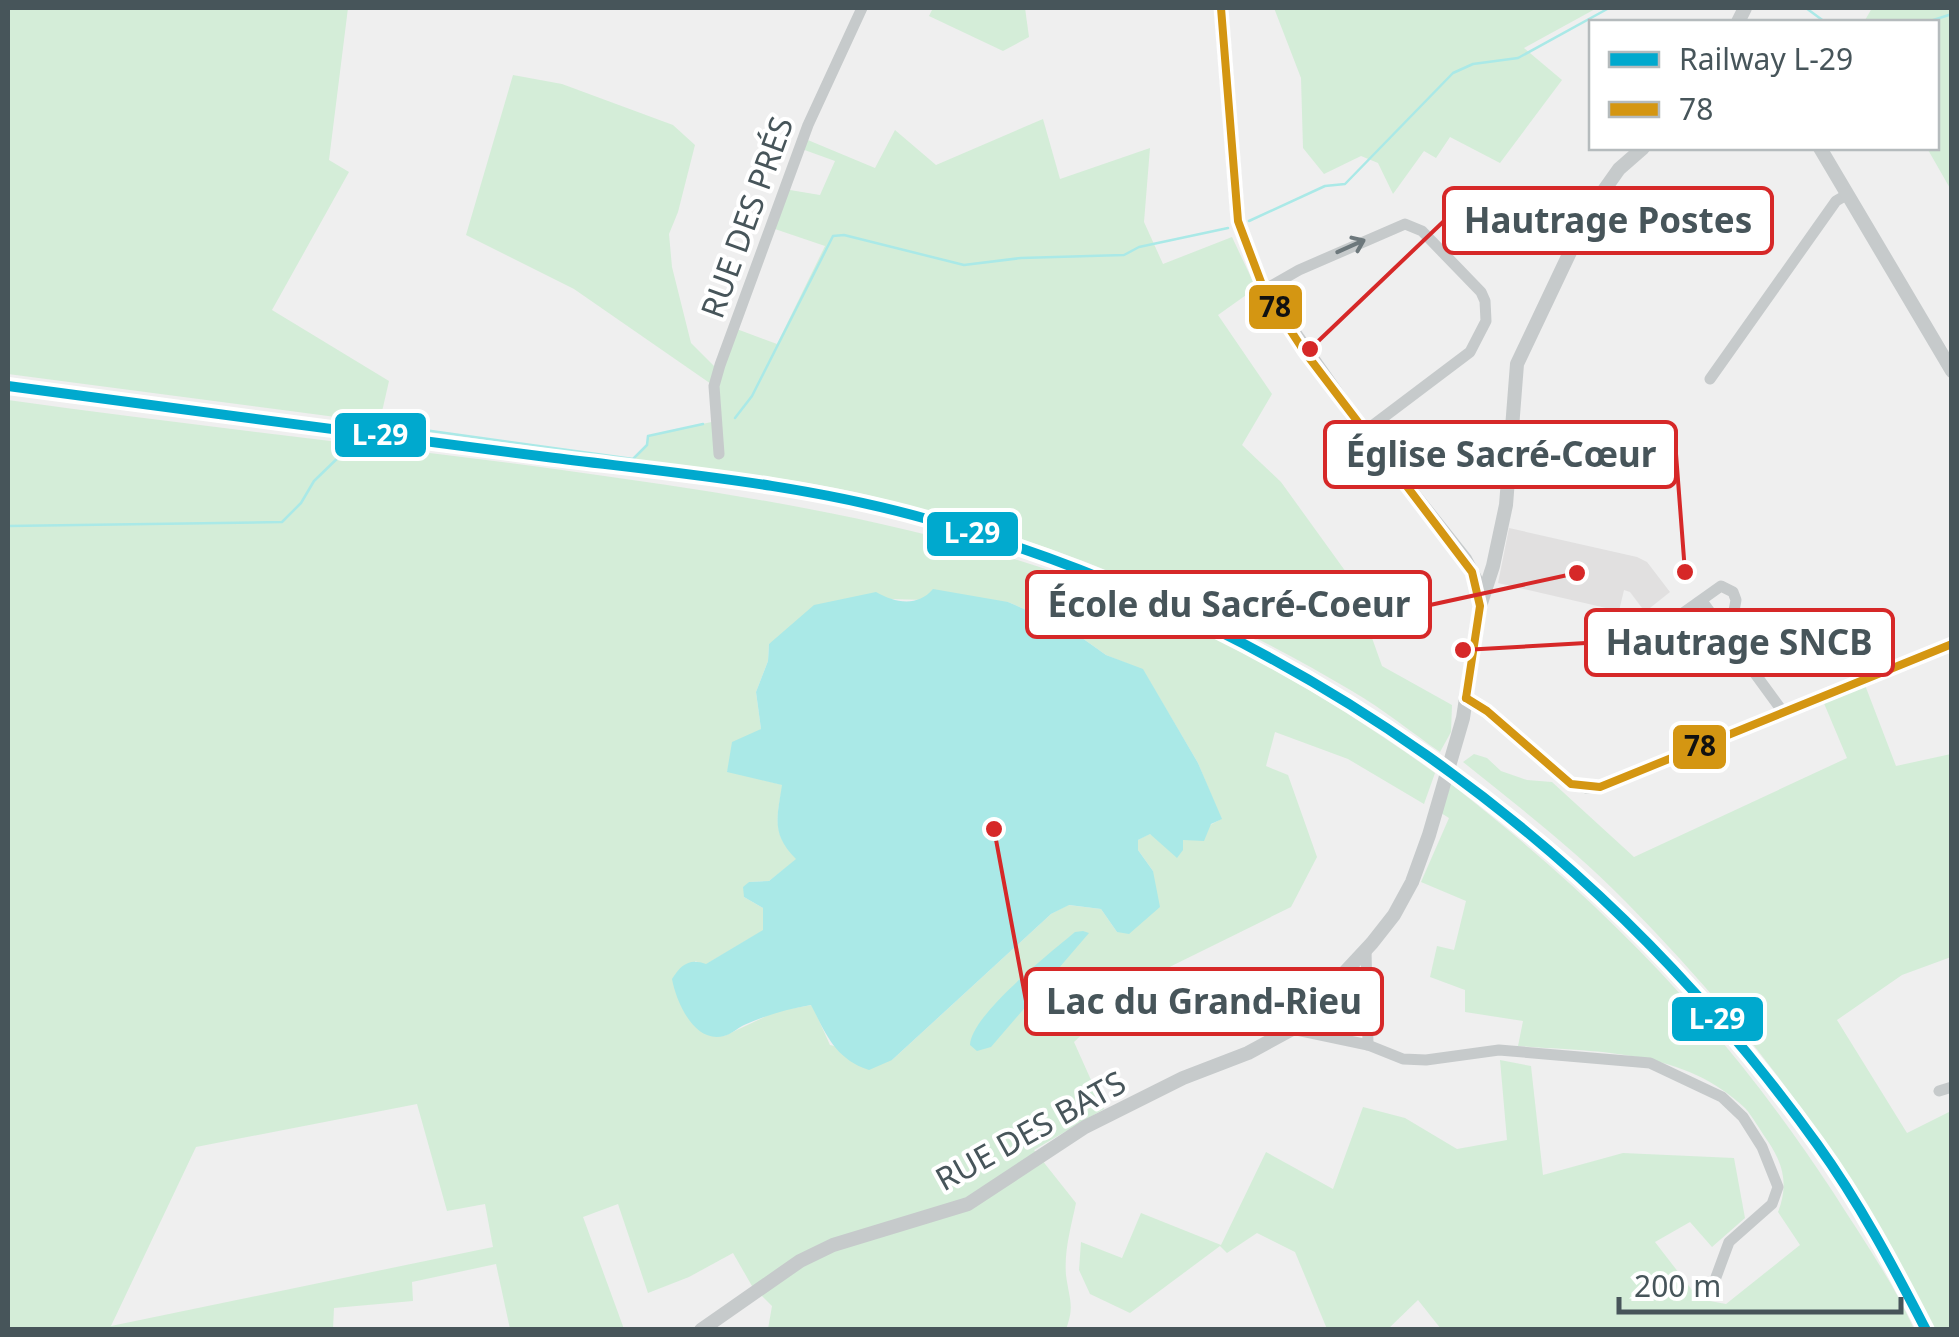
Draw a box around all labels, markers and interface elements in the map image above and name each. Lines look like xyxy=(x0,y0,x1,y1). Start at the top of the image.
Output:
legend xyxy=(1589,20,1939,150)
text: Railway L-29 xyxy=(1679,38,1853,79)
text: 78 xyxy=(1679,88,1713,129)
street label: RUE DES PRÉS xyxy=(690,110,802,324)
callout: Hautrage Postes xyxy=(1444,188,1772,253)
text: Hautrage Postes xyxy=(1464,196,1752,243)
one-way arrow xyxy=(1335,236,1365,255)
line badge: 78 xyxy=(1247,283,1304,331)
text: 78 xyxy=(1259,287,1291,325)
line badge: L-29 xyxy=(333,411,428,459)
text: L-29 xyxy=(352,415,408,453)
callout: Église Sacré-Cœur xyxy=(1325,422,1676,487)
text: Église Sacré-Cœur xyxy=(1346,430,1657,477)
line badge: L-29 xyxy=(925,510,1020,558)
text: L-29 xyxy=(944,513,1000,551)
callout: École du Sacré-Coeur xyxy=(1027,572,1430,637)
text: École du Sacré-Coeur xyxy=(1048,580,1411,627)
callout: Hautrage SNCB xyxy=(1586,610,1893,675)
text: Hautrage SNCB xyxy=(1605,618,1873,665)
line badge: 78 xyxy=(1671,723,1728,771)
text: 78 xyxy=(1684,726,1716,764)
callout: Lac du Grand-Rieu xyxy=(1026,969,1382,1034)
text: Lac du Grand-Rieu xyxy=(1046,977,1362,1024)
line badge: L-29 xyxy=(1670,995,1765,1043)
text: L-29 xyxy=(1689,999,1745,1037)
street label: RUE DES BATS xyxy=(927,1060,1133,1200)
scale bar xyxy=(1619,1252,1902,1314)
text: 200 m xyxy=(1634,1265,1721,1306)

